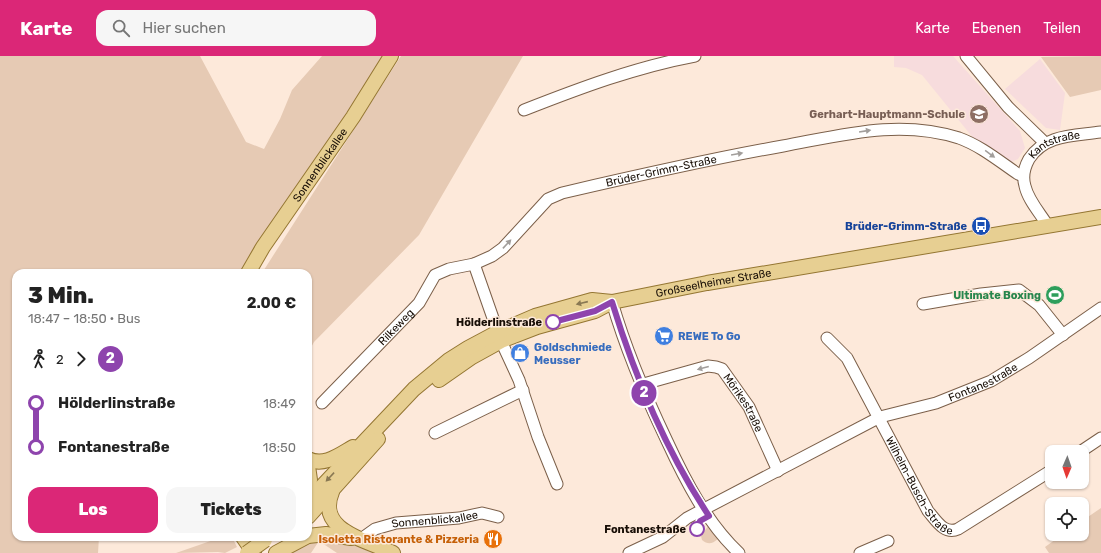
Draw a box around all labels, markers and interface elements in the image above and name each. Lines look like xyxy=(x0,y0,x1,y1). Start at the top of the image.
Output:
search box xyxy=(96,10,376,46)
text: Karte xyxy=(20,17,72,40)
icon: search xyxy=(110,17,132,39)
text: Hier suchen xyxy=(142,19,226,37)
text: Karte xyxy=(915,20,950,37)
text: Ebenen xyxy=(972,20,1021,37)
text: Teilen xyxy=(1043,20,1081,37)
school or university icon: Gerhart-Hauptmann-Schule xyxy=(968,103,990,125)
place label: Gerhart-Hauptmann-Schule xyxy=(809,108,965,121)
street label: Sonnenblickallee xyxy=(290,125,350,204)
one-way arrow xyxy=(859,128,871,134)
street label: Kantstraße xyxy=(1025,128,1081,161)
one-way arrow xyxy=(984,150,995,158)
one-way arrow xyxy=(731,151,743,157)
street label: Brüder-Grimm-Straße xyxy=(604,152,718,189)
bus stop icon: Brüder-Grimm-Straße xyxy=(970,215,992,237)
place label: Brüder-Grimm-Straße xyxy=(845,220,967,233)
one-way arrow xyxy=(502,239,511,249)
street label: Großseelheimer Straße xyxy=(655,266,772,300)
text: 3 Min. xyxy=(28,282,94,309)
sports icon: Ultimate Boxing xyxy=(1044,284,1066,306)
place label: Ultimate Boxing xyxy=(953,289,1041,302)
text: 2.00 € xyxy=(247,294,296,312)
one-way arrow xyxy=(576,300,588,306)
street label: Rilkeweg xyxy=(375,306,416,348)
text: 18:47 – 18:50 · Bus xyxy=(28,311,140,326)
marker: Hölderlinstraße xyxy=(545,314,561,330)
place label: Hölderlinstraße xyxy=(456,316,542,329)
supermarket icon: REWE To Go xyxy=(653,325,675,347)
place label: REWE To Go xyxy=(678,330,741,343)
place label: Goldschmiede Meusser xyxy=(534,341,612,367)
shop icon: Goldschmiede Meusser xyxy=(509,342,531,364)
icon: walk xyxy=(28,348,50,370)
icon: forward xyxy=(70,348,92,370)
text: 2 xyxy=(106,350,115,367)
text: 2 xyxy=(56,352,64,367)
street label: Fontanestraße xyxy=(946,360,1020,404)
one-way arrow xyxy=(696,365,708,371)
street label: Mörikestraße xyxy=(721,371,766,434)
line badge: 2 xyxy=(631,380,657,406)
text: 2 xyxy=(639,384,649,401)
text: Hölderlinstraße xyxy=(58,394,175,412)
text: 18:49 xyxy=(263,396,296,411)
street label: Wilhelm-Busch-Straße xyxy=(883,434,954,537)
text: Fontanestraße xyxy=(58,438,170,456)
text: 18:50 xyxy=(263,440,296,455)
north arrow xyxy=(1045,445,1089,489)
map controls xyxy=(1045,445,1089,541)
one-way arrow xyxy=(325,472,335,482)
button: Los xyxy=(28,487,158,533)
button: Tickets xyxy=(166,487,296,533)
button: locate xyxy=(1045,497,1089,541)
street label: Sonnenblickallee xyxy=(390,508,479,530)
marker: Fontanestraße xyxy=(689,521,705,537)
place label: Fontanestraße xyxy=(604,523,686,536)
restaurant icon: Isoletta Ristorante & Pizzeria xyxy=(482,528,504,550)
place label: Isoletta Ristorante & Pizzeria xyxy=(318,533,479,546)

